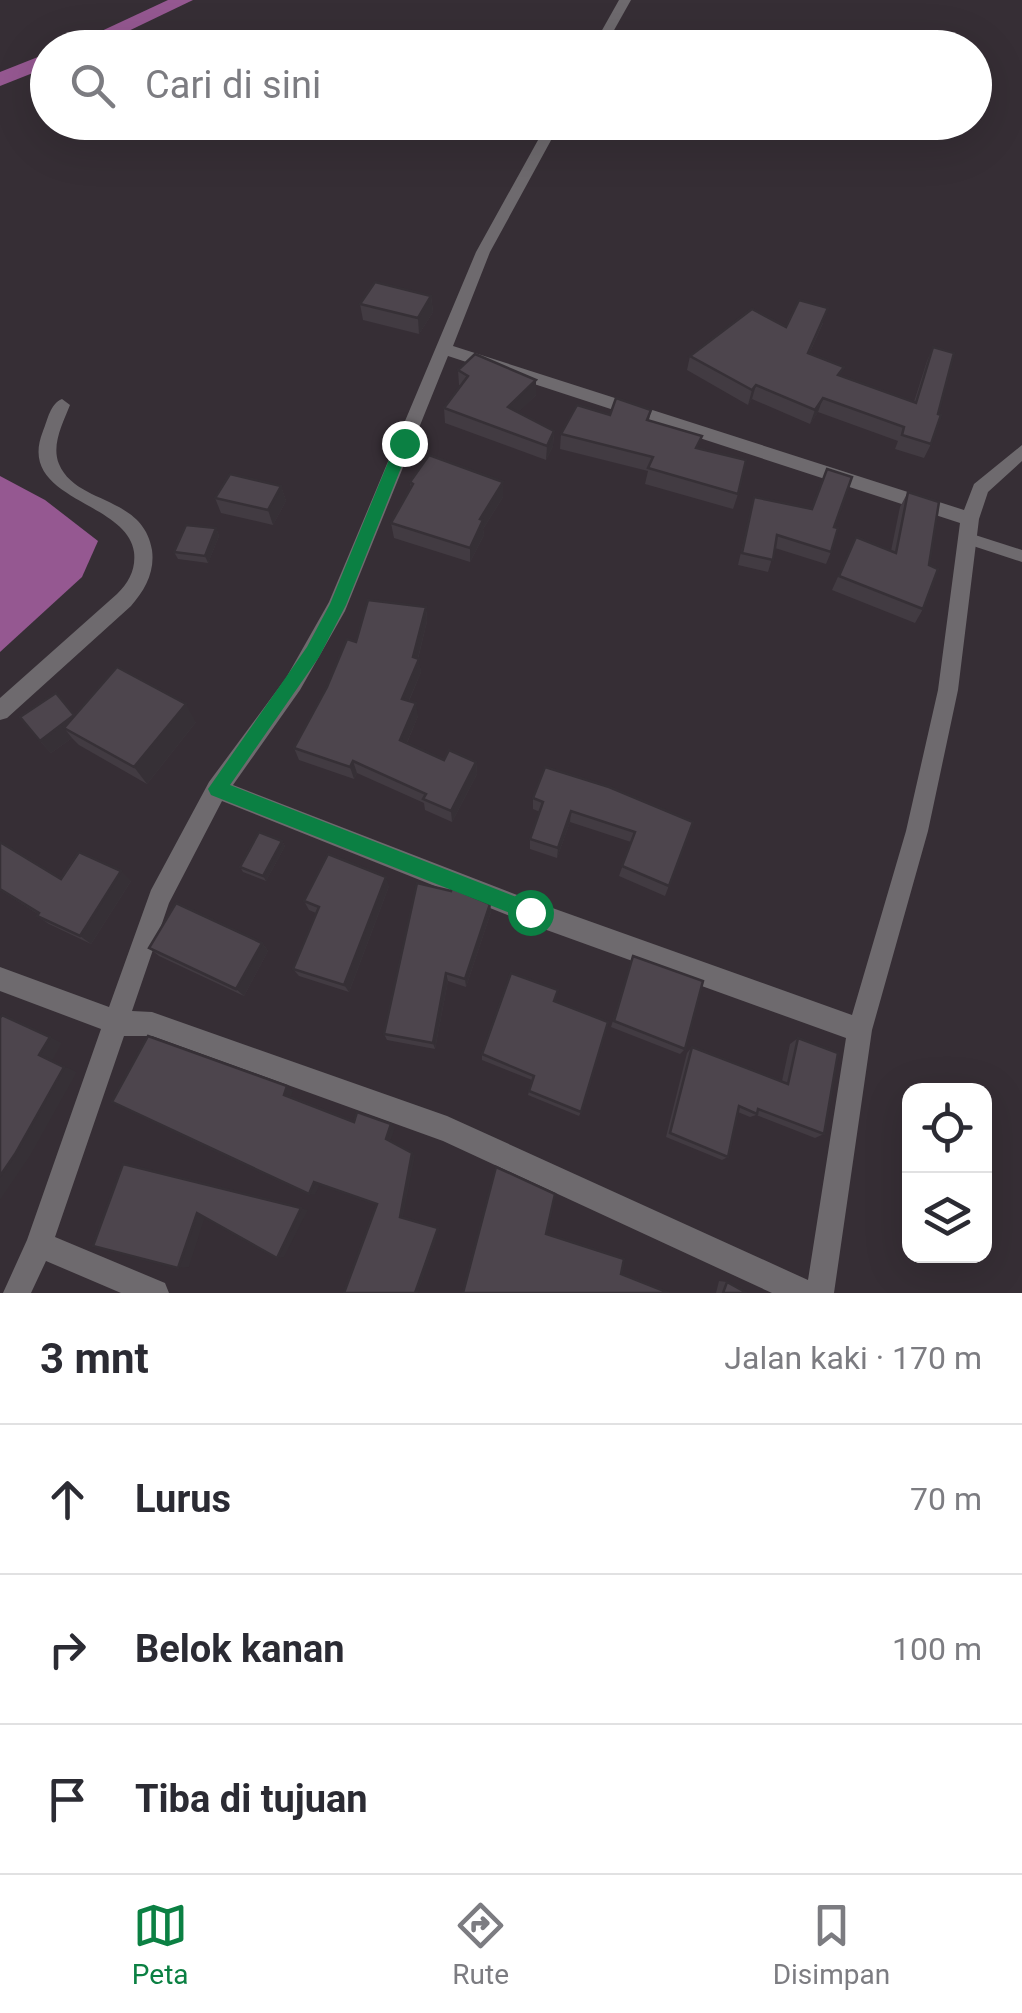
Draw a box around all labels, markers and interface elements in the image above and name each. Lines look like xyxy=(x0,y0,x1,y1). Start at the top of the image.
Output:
search box xyxy=(30,30,992,140)
icon: search xyxy=(65,58,120,113)
text: Cari di sini xyxy=(145,63,321,107)
route end xyxy=(382,421,428,467)
route start xyxy=(508,890,554,936)
map controls xyxy=(902,1083,992,1263)
button: locate xyxy=(902,1083,992,1173)
button: layers xyxy=(902,1173,992,1263)
text: 3 mnt xyxy=(40,1334,149,1383)
text: Jalan kaki · 170 m xyxy=(724,1339,982,1377)
icon: ahead xyxy=(40,1472,95,1527)
text: Lurus xyxy=(135,1477,231,1521)
text: 70 m xyxy=(910,1480,982,1518)
icon: right xyxy=(40,1622,95,1677)
text: Belok kanan xyxy=(135,1627,345,1671)
text: 100 m xyxy=(892,1630,982,1668)
icon: arrive xyxy=(40,1772,95,1827)
text: Tiba di tujuan xyxy=(135,1777,368,1821)
tab: Peta xyxy=(132,1898,189,1991)
tab: Rute xyxy=(452,1898,509,1991)
tab: Disimpan xyxy=(773,1898,890,1991)

